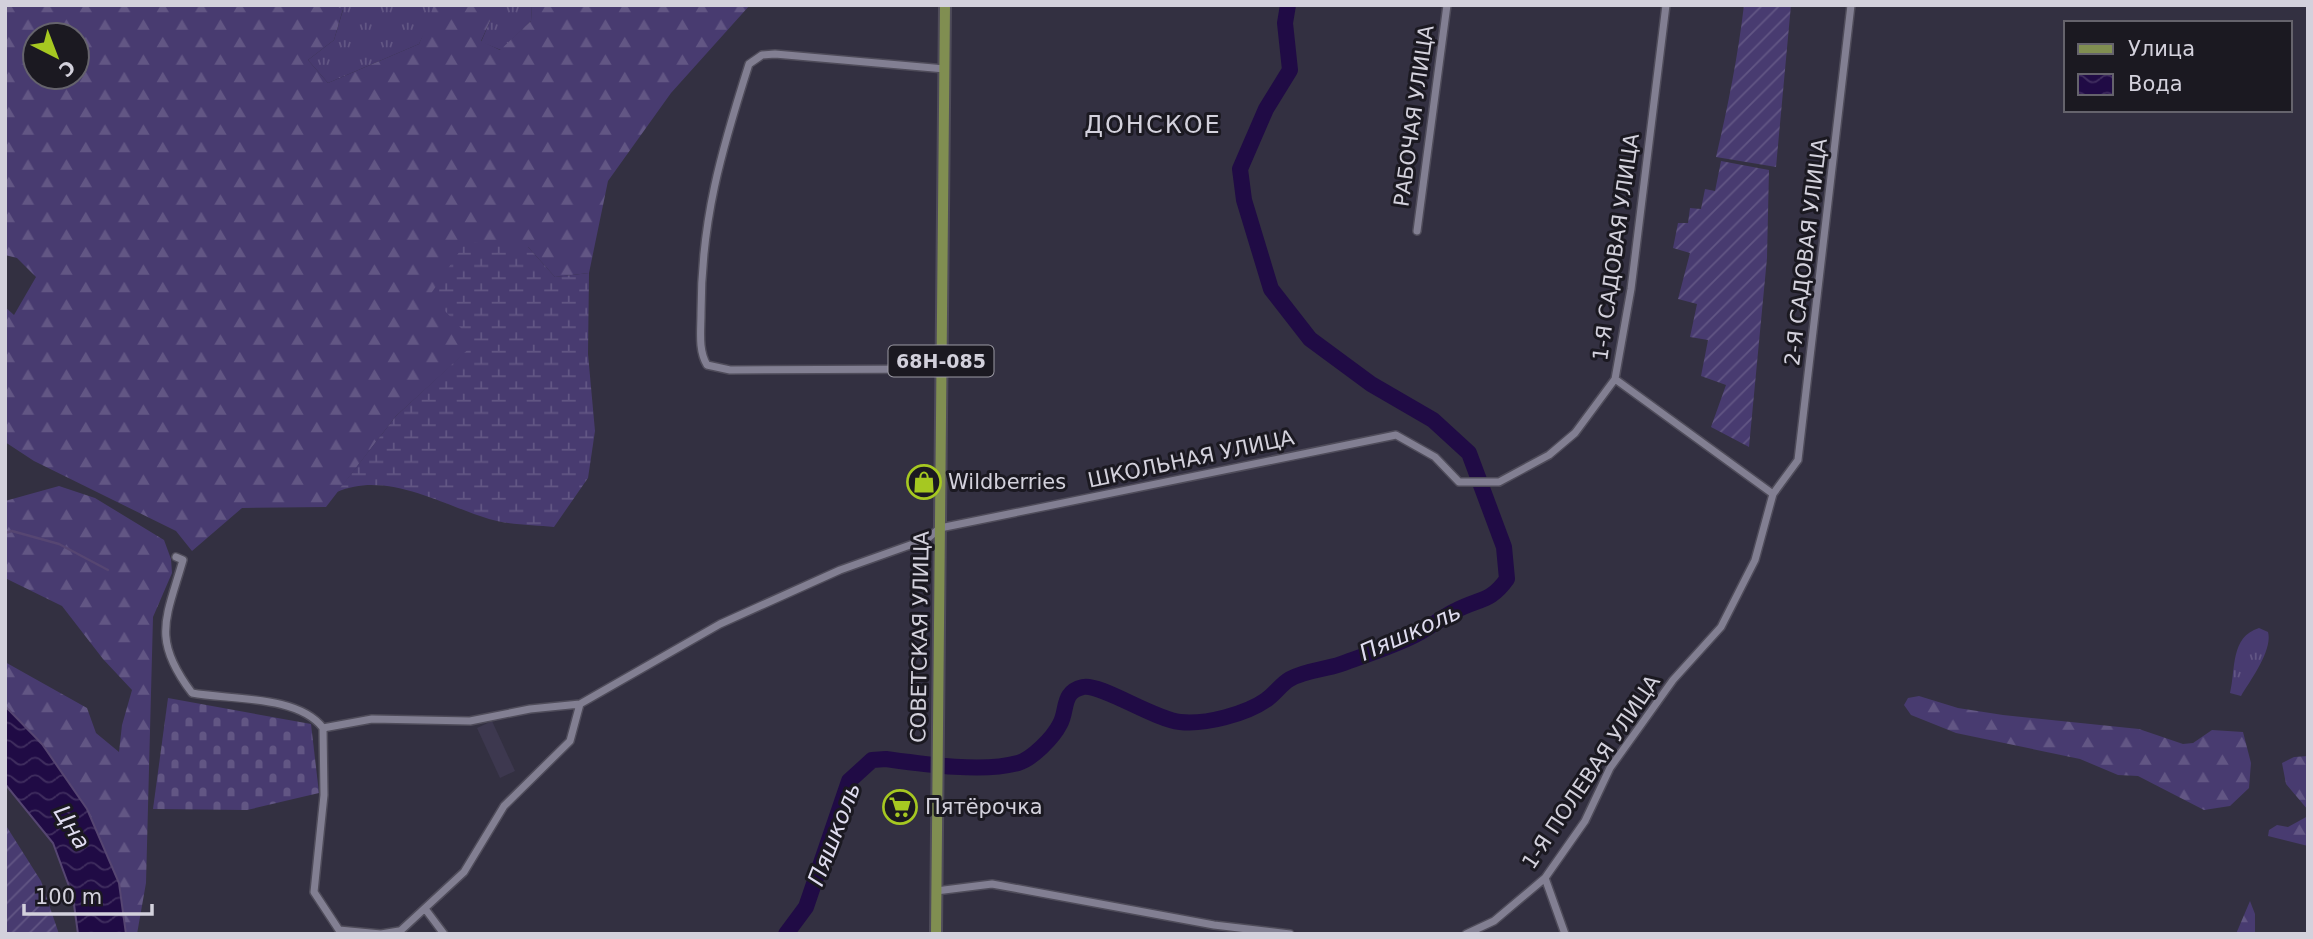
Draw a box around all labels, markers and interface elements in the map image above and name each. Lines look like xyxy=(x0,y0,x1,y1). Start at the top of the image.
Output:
north arrow xyxy=(21,21,91,91)
legend xyxy=(2064,21,2292,112)
street label: РАБОЧАЯ УЛИЦА xyxy=(1389,23,1439,208)
text: Улица xyxy=(2128,37,2195,61)
text: С xyxy=(55,56,80,81)
text: Вода xyxy=(2128,72,2183,96)
district label: ДОНСКОЕ xyxy=(1084,111,1222,139)
street label: 1-Я САДОВАЯ УЛИЦА xyxy=(1588,131,1644,362)
street label: 2-Я САДОВАЯ УЛИЦА xyxy=(1780,136,1832,367)
road number: 68Н-085 xyxy=(888,346,993,376)
street label: ШКОЛЬНАЯ УЛИЦА xyxy=(1086,425,1297,493)
shop icon: Wildberries xyxy=(905,463,943,501)
place label: Wildberries xyxy=(948,470,1066,494)
street label: СОВЕТСКАЯ УЛИЦА xyxy=(906,530,934,743)
water label: Пяшколь xyxy=(1355,598,1465,666)
street label: 1-Я ПОЛЕВАЯ УЛИЦА xyxy=(1517,670,1665,873)
water label: Пяшколь xyxy=(802,779,866,889)
supermarket icon: Пятёрочка xyxy=(881,788,919,826)
place label: Пятёрочка xyxy=(925,795,1043,819)
water label: Цна xyxy=(49,800,95,854)
scale bar xyxy=(24,872,152,916)
text: 100 m xyxy=(35,885,102,909)

